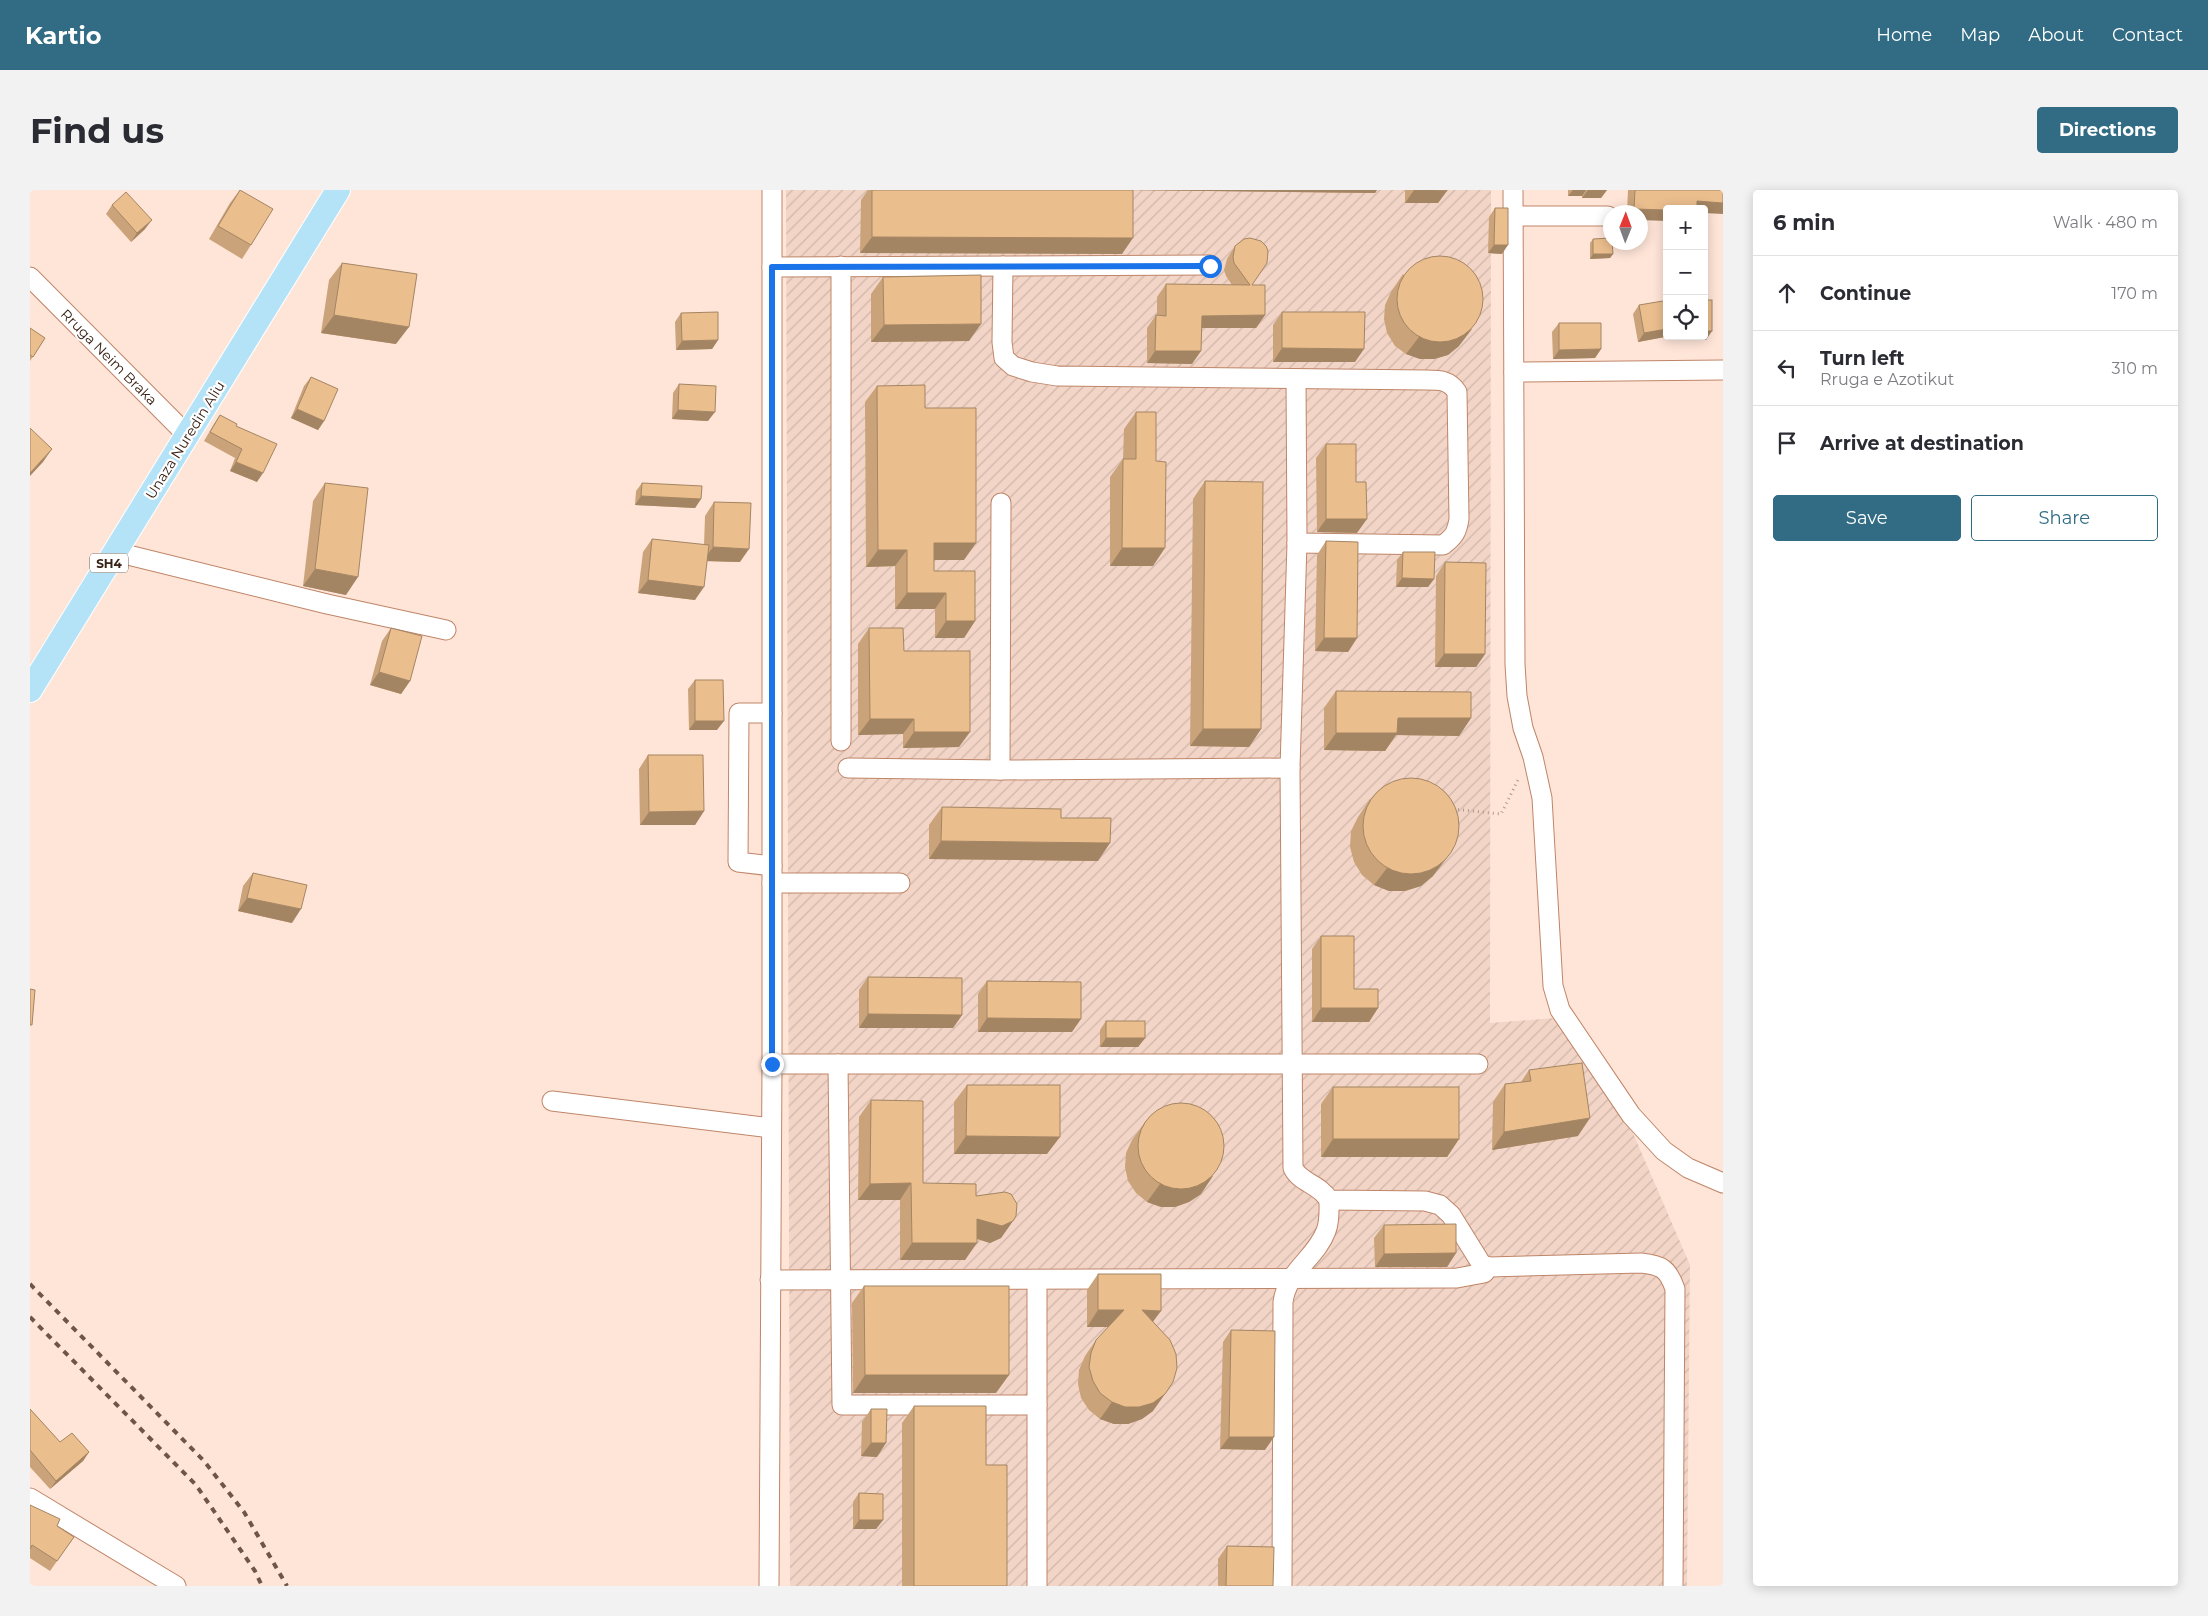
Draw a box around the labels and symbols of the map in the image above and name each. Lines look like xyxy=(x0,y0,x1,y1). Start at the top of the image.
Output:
north arrow xyxy=(1603,205,1648,250)
route start xyxy=(1199,255,1222,278)
street label: Rruga Neim Braka xyxy=(57,305,161,409)
street label: Unaza Nuredin Aliu xyxy=(141,378,229,502)
road number: SH4 xyxy=(90,553,128,572)
route end xyxy=(761,1053,784,1076)

